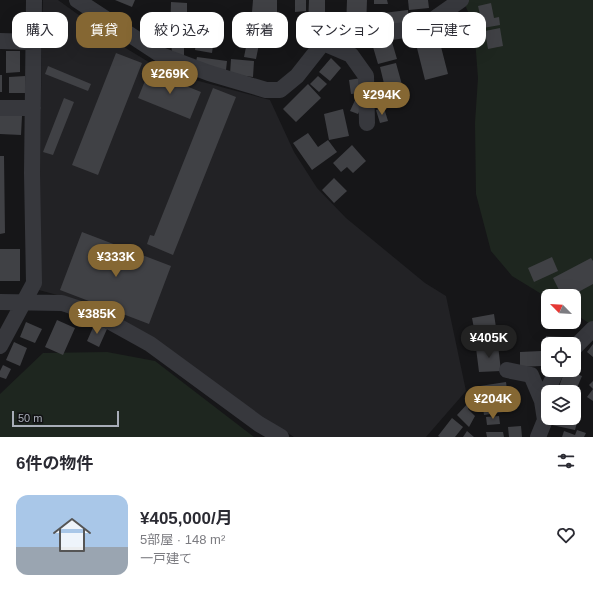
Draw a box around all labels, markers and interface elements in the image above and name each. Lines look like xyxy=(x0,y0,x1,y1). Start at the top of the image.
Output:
chip: 購入 xyxy=(12,12,68,48)
chip: 賃貸 xyxy=(76,12,132,48)
chip: 絞り込み xyxy=(140,12,224,48)
chip: 新着 xyxy=(232,12,288,48)
chip: マンション xyxy=(296,12,394,48)
chip: 一戸建て xyxy=(402,12,486,48)
pin: ¥269K xyxy=(142,61,198,95)
text: ¥269K xyxy=(151,66,189,81)
pin: ¥294K xyxy=(354,82,410,116)
text: ¥294K xyxy=(363,87,401,102)
pin: ¥333K xyxy=(88,244,144,278)
text: ¥333K xyxy=(97,249,135,264)
north arrow xyxy=(541,289,581,329)
map controls xyxy=(541,289,581,425)
pin: ¥385K xyxy=(69,301,125,335)
text: ¥385K xyxy=(78,306,116,321)
pin: ¥405K xyxy=(461,325,517,359)
text: ¥405K xyxy=(470,330,508,345)
button: locate xyxy=(541,337,581,377)
button: layers xyxy=(541,385,581,425)
pin: ¥204K xyxy=(465,386,521,420)
text: ¥204K xyxy=(474,391,512,406)
scale bar xyxy=(12,409,119,428)
text: 50 m xyxy=(18,412,42,424)
icon: filters xyxy=(555,450,577,472)
text: 6件の物件 xyxy=(16,454,93,473)
text: ¥405,000/月 xyxy=(140,509,233,528)
icon: home xyxy=(48,511,96,559)
icon: heart xyxy=(555,524,577,546)
text: 5部屋 · 148 m² xyxy=(140,532,225,547)
text: 一戸建て xyxy=(140,551,192,566)

